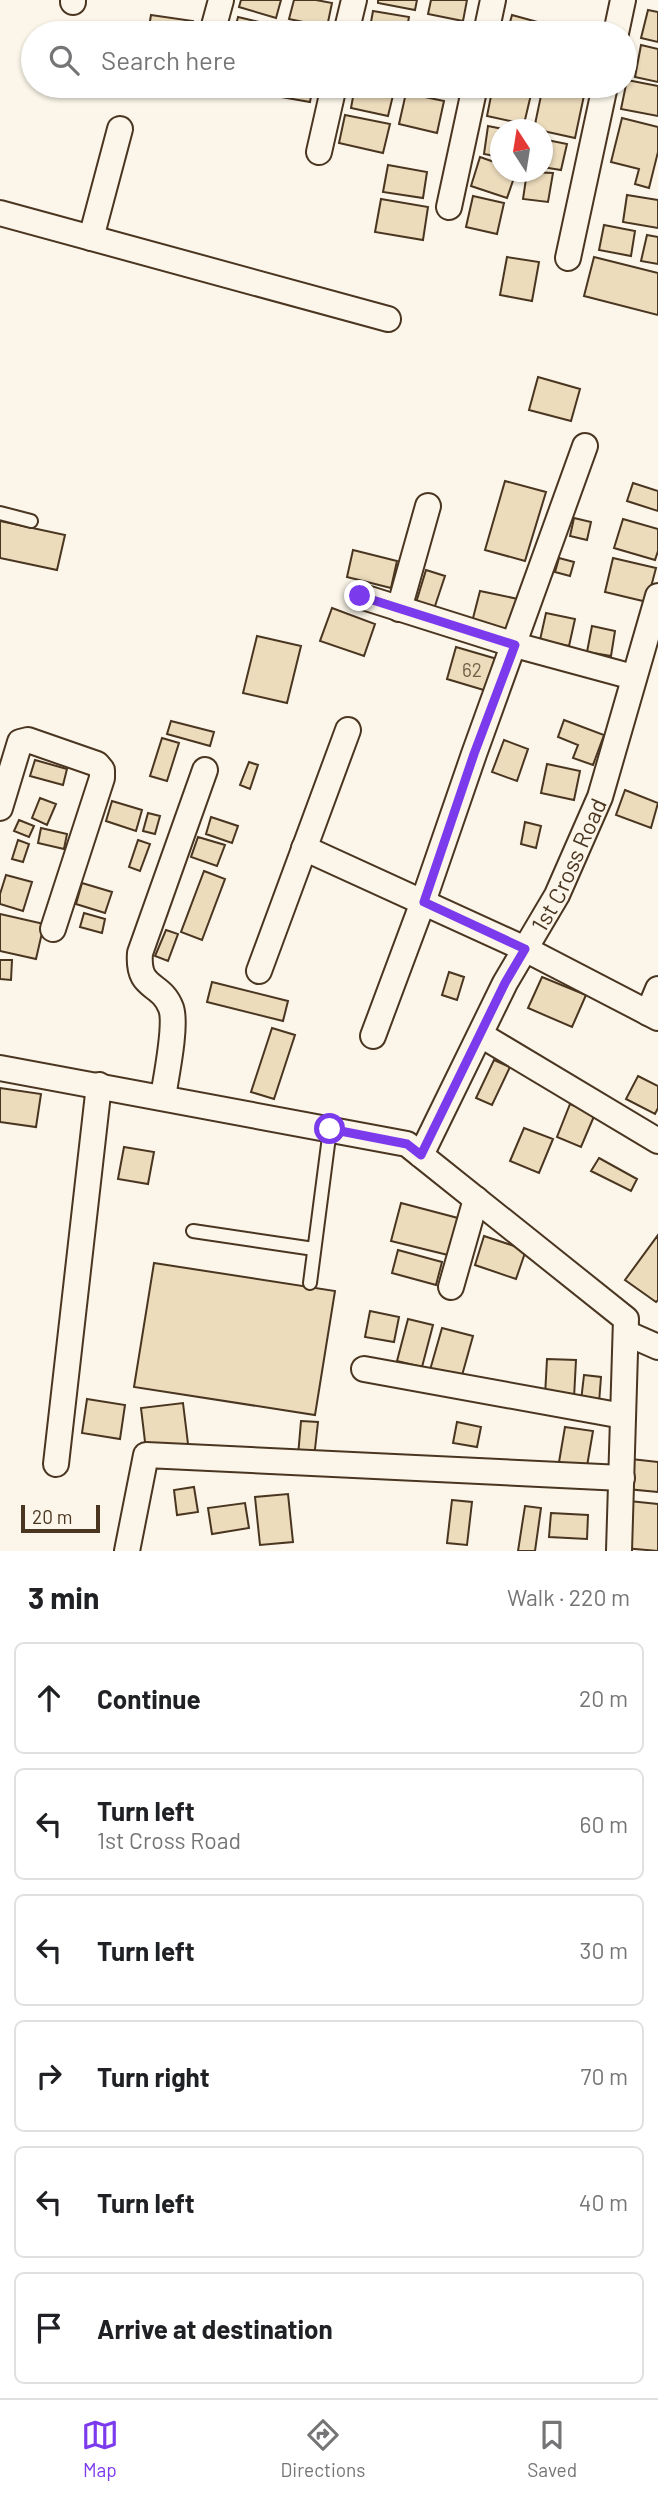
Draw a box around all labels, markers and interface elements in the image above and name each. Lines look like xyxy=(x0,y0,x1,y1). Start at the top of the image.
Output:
search box xyxy=(21,21,637,98)
icon: search xyxy=(45,41,83,79)
text: Search here xyxy=(101,44,236,75)
north arrow xyxy=(490,119,553,182)
route end xyxy=(344,580,375,611)
house number: 62 xyxy=(462,658,482,681)
street label: 1st Cross Road xyxy=(525,794,612,936)
route start xyxy=(314,1113,345,1144)
scale bar xyxy=(21,1502,100,1534)
text: 20 m xyxy=(32,1505,72,1528)
text: 3 min xyxy=(28,1579,99,1615)
text: Walk · 220 m xyxy=(507,1583,630,1611)
icon: ahead xyxy=(30,1679,68,1717)
text: Continue xyxy=(97,1683,201,1714)
text: 20 m xyxy=(579,1684,628,1712)
text: Turn left xyxy=(97,1795,195,1826)
icon: left xyxy=(30,1805,68,1843)
text: 60 m xyxy=(580,1810,628,1838)
text: 1st Cross Road xyxy=(97,1826,241,1854)
icon: left xyxy=(30,1931,68,1969)
text: Turn left xyxy=(97,1935,195,1966)
text: 30 m xyxy=(580,1936,628,1964)
icon: right xyxy=(30,2057,68,2095)
text: Turn right xyxy=(97,2061,210,2092)
text: 70 m xyxy=(581,2062,628,2090)
icon: left xyxy=(30,2183,68,2221)
text: Turn left xyxy=(97,2187,195,2218)
text: 40 m xyxy=(579,2188,628,2216)
icon: arrive xyxy=(30,2309,68,2347)
text: Arrive at destination xyxy=(97,2313,333,2344)
tab: Map xyxy=(81,2416,119,2481)
tab: Directions xyxy=(281,2416,366,2481)
tab: Saved xyxy=(527,2416,577,2481)

